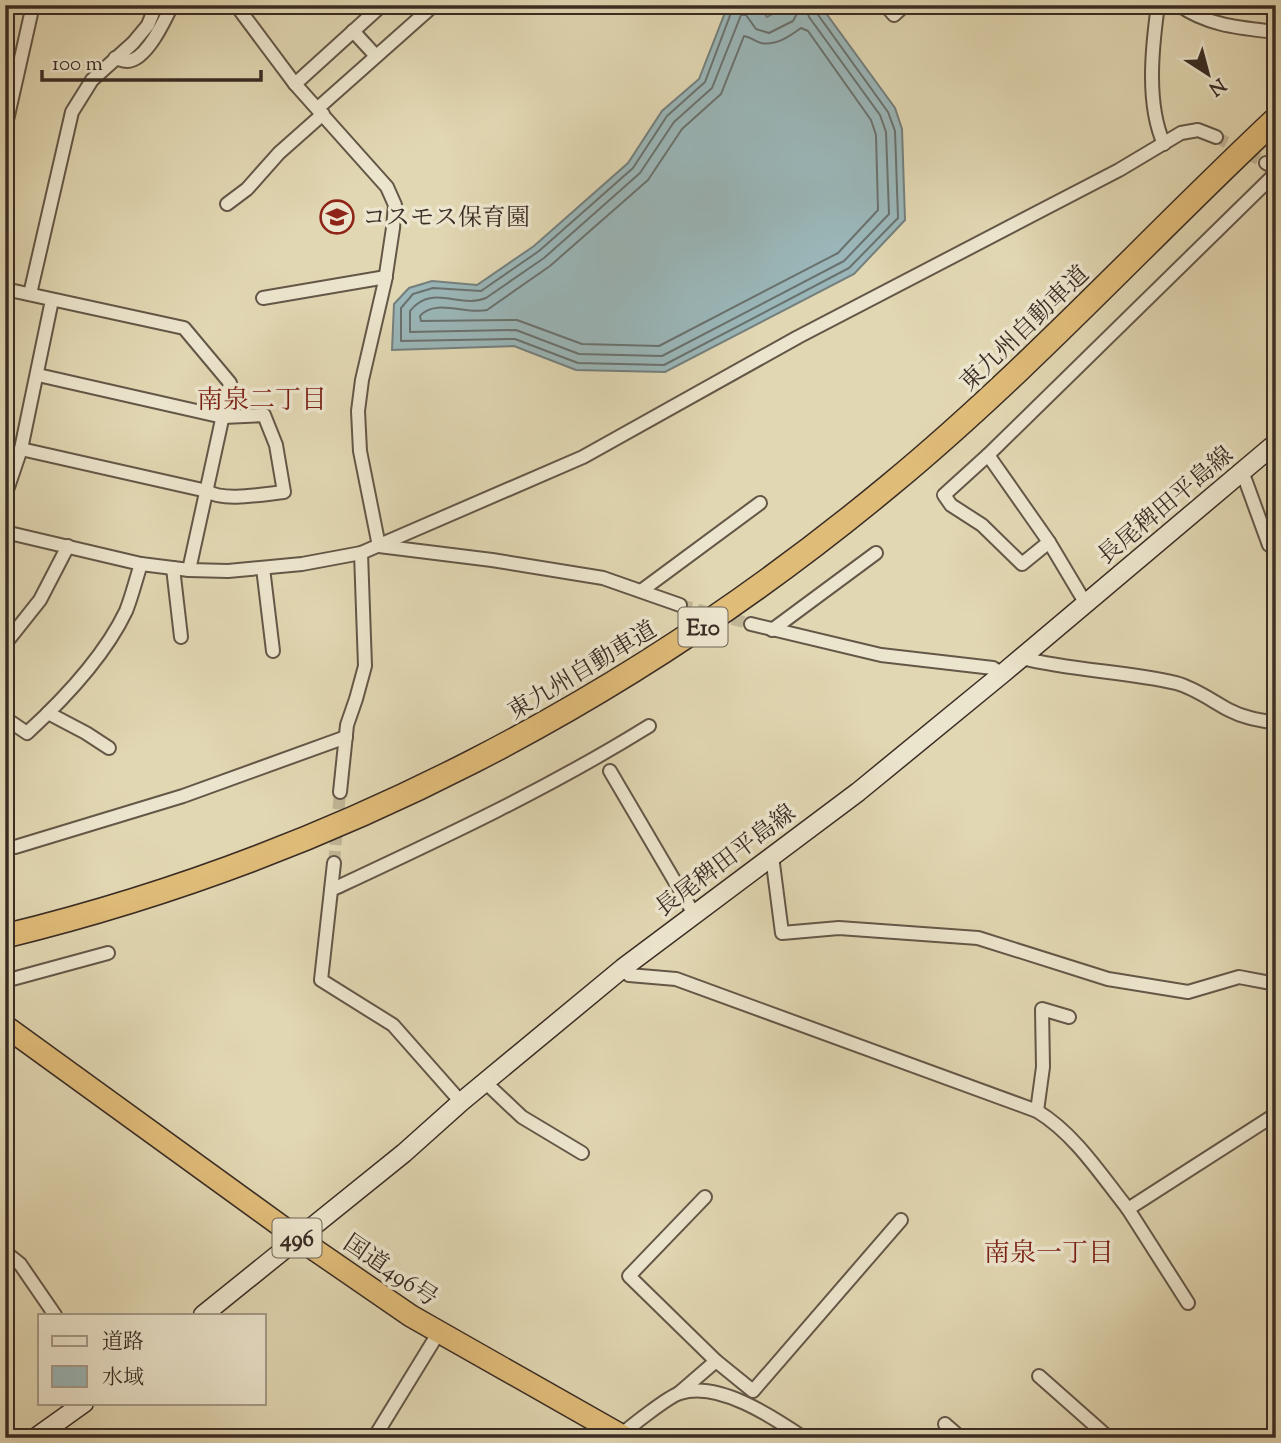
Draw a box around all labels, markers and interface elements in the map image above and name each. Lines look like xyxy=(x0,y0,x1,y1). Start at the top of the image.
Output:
scale bar xyxy=(42,38,261,82)
north arrow xyxy=(1172,38,1242,108)
text: 100 m xyxy=(52,50,103,80)
text: N xyxy=(1202,70,1231,101)
school or university icon: コスモス保育園 xyxy=(318,198,356,236)
place label: コスモス保育園 xyxy=(362,202,530,236)
street label: 東九州自動車道 xyxy=(953,259,1098,400)
district label: 南泉二丁目 xyxy=(197,383,327,420)
street label: 長尾稗田平島線 xyxy=(1091,440,1242,574)
road number: E10 xyxy=(678,608,728,646)
street label: 東九州自動車道 xyxy=(502,614,664,730)
street label: 長尾稗田平島線 xyxy=(649,797,804,926)
road number: 496 xyxy=(272,1218,322,1258)
street label: 国道496号 xyxy=(336,1228,444,1316)
district label: 南泉一丁目 xyxy=(984,1236,1114,1273)
legend xyxy=(38,1314,266,1404)
text: 道路 xyxy=(102,1328,144,1358)
text: 水域 xyxy=(102,1364,144,1394)

